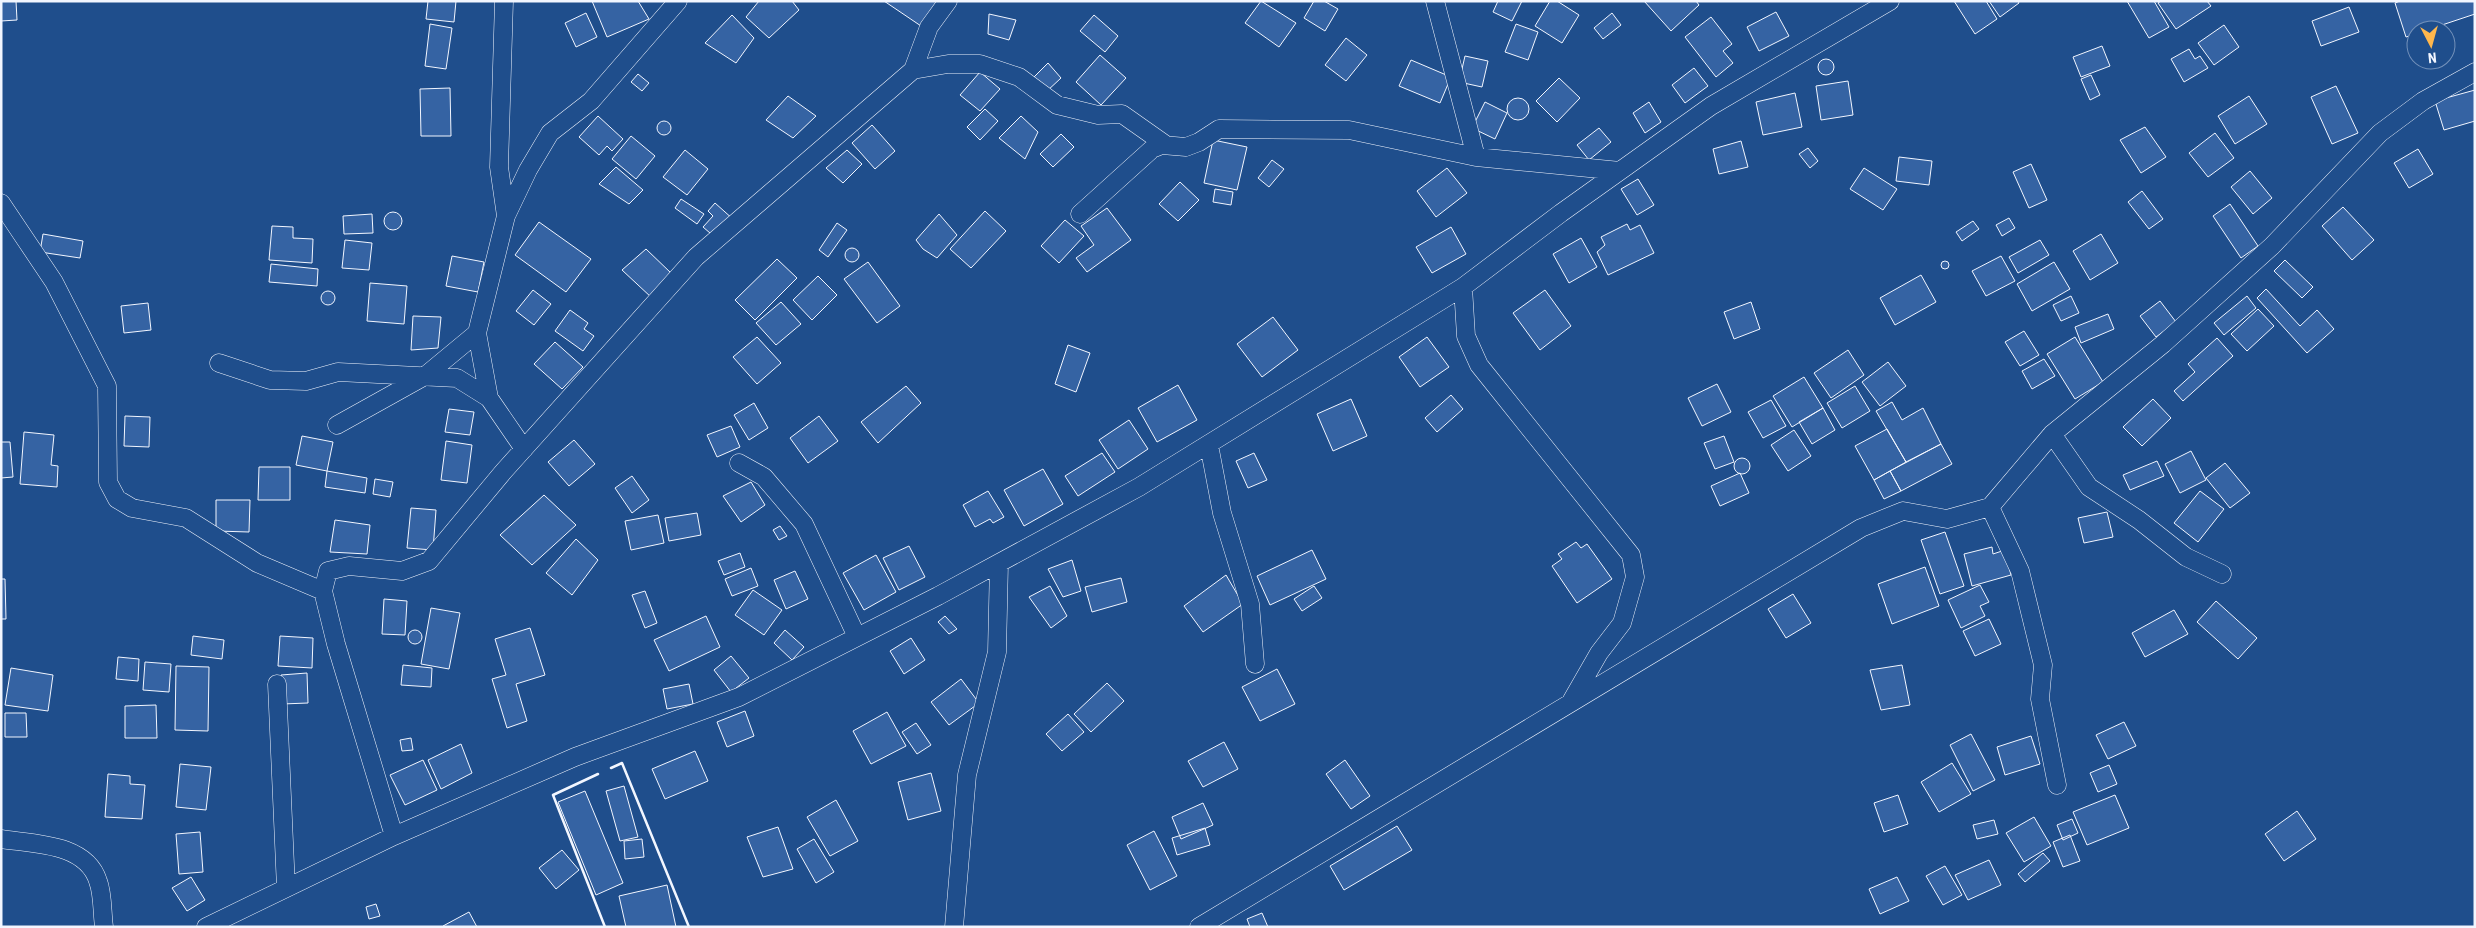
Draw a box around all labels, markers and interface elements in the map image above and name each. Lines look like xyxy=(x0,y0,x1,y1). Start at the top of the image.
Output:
north arrow xyxy=(2406,20,2456,70)
text: N xyxy=(2427,50,2437,66)

